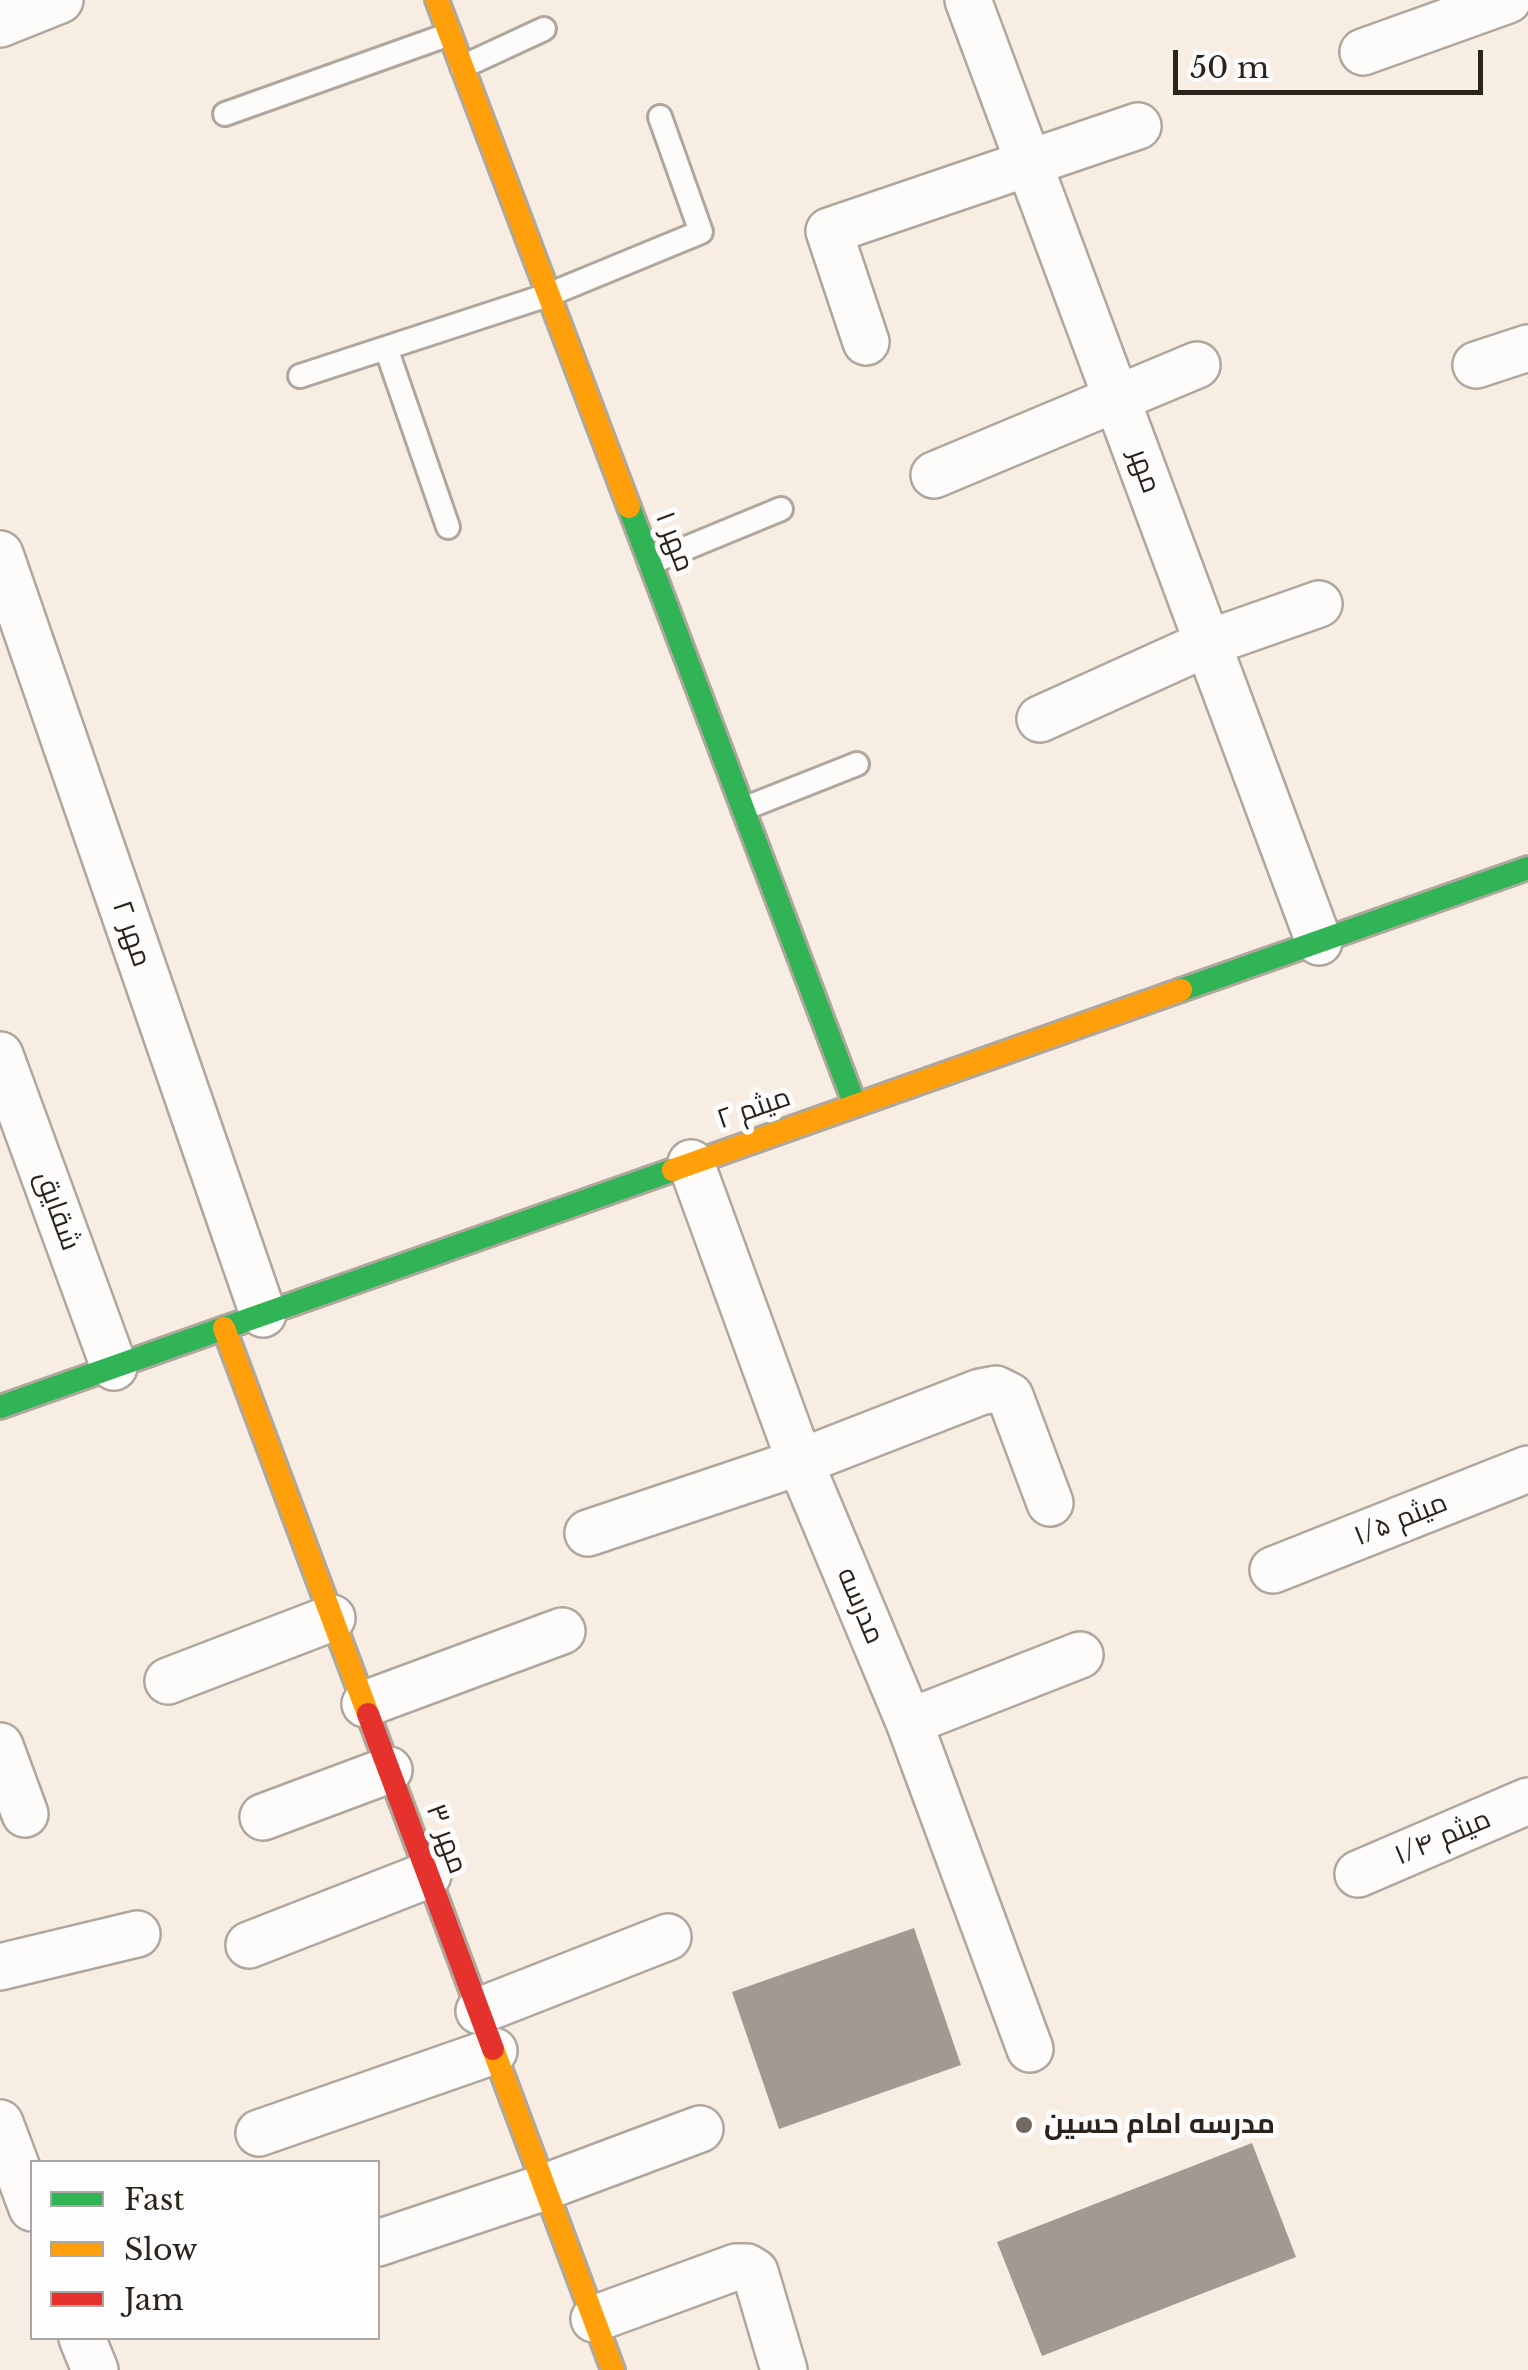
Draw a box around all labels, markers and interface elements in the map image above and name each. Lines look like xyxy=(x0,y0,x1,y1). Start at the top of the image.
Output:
scale bar xyxy=(1178,30,1488,92)
text: 50 m xyxy=(1190,49,1269,86)
street label: مهر xyxy=(1121,444,1167,498)
street label: مهر ۱ xyxy=(647,507,701,577)
street label: مهر ۲ xyxy=(104,897,158,971)
street label: میثم ۲ xyxy=(713,1081,795,1137)
street label: شقایق xyxy=(27,1167,87,1255)
street label: میثم ۱/۵ xyxy=(1349,1486,1453,1554)
street label: مدرسه xyxy=(829,1563,891,1649)
street label: مهر ۳ xyxy=(418,1800,474,1878)
street label: میثم ۱/۴ xyxy=(1390,1803,1496,1873)
place label: مدرسه امام حسین xyxy=(1044,2108,1275,2142)
marker: مدرسه امام حسین xyxy=(1013,2114,1035,2136)
legend xyxy=(30,2160,380,2340)
text: Fast xyxy=(124,2181,185,2218)
text: Slow xyxy=(124,2231,198,2268)
text: Jam xyxy=(124,2281,184,2318)

